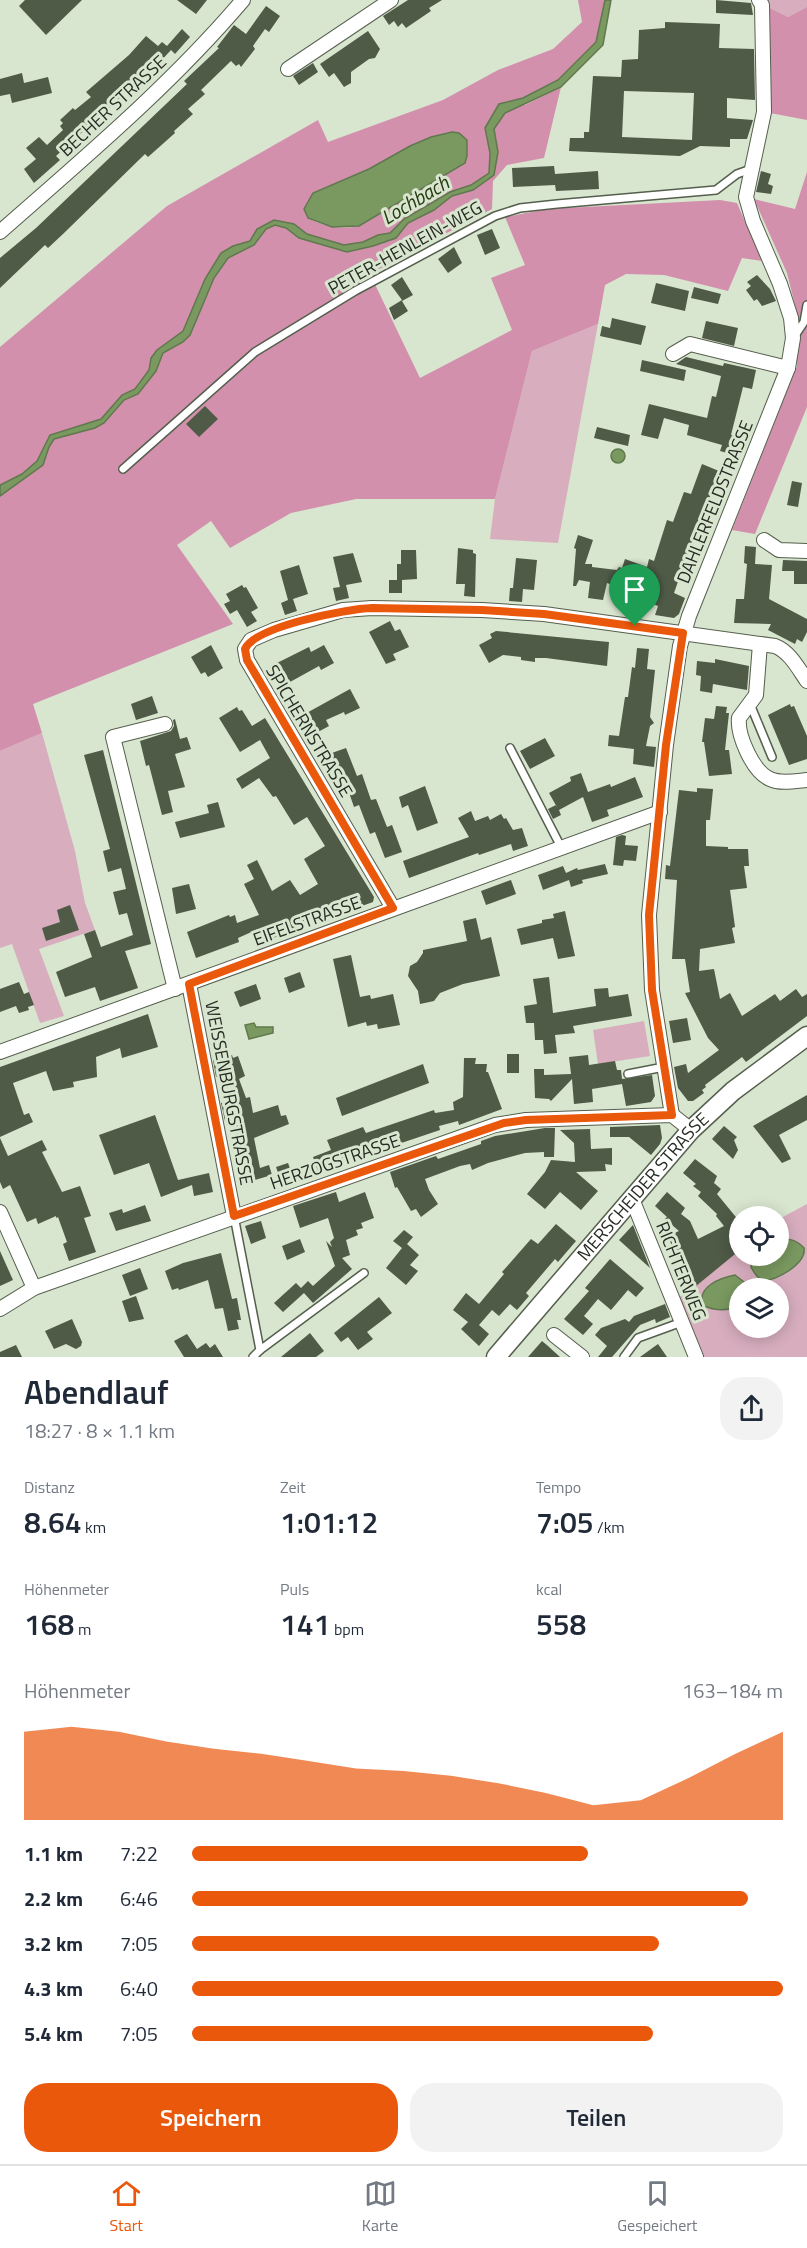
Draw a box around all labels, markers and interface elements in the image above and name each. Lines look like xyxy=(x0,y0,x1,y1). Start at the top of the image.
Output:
street label: BECHER STRASSE xyxy=(53,49,172,163)
water label: Lochbach xyxy=(375,167,455,232)
street label: PETER-HENLEIN-WEG xyxy=(323,194,487,301)
street label: DAHLERFELDSTRASSE xyxy=(669,416,760,587)
pin xyxy=(609,564,660,626)
icon: arrive xyxy=(618,573,651,606)
street label: SPICHERNSTRASSE xyxy=(259,659,360,802)
street label: EIFELSTRASSE xyxy=(249,889,364,952)
street label: WEISSENBURGSTRASSE xyxy=(198,999,261,1187)
street label: MERSCHEIDER STRASSE xyxy=(570,1106,715,1267)
street label: HERZOGSTRASSE xyxy=(266,1127,404,1196)
map controls xyxy=(729,1206,789,1338)
button: locate xyxy=(729,1206,789,1266)
street label: RICHTERWEG xyxy=(649,1217,714,1324)
button: layers xyxy=(729,1278,789,1338)
text: Abendlauf xyxy=(24,1367,168,1417)
button: share xyxy=(720,1377,783,1440)
text: 18:27 · 8 × 1.1 km xyxy=(24,1415,175,1446)
text: Distanz xyxy=(24,1475,75,1499)
text: Zeit xyxy=(280,1475,306,1499)
text: Tempo xyxy=(536,1475,581,1499)
text: 8.64 xyxy=(24,1499,82,1545)
text: 1:01:12 xyxy=(280,1499,378,1545)
text: 7:05 xyxy=(536,1499,594,1545)
text: km xyxy=(82,1515,106,1539)
text: /km xyxy=(594,1515,625,1539)
text: Höhenmeter xyxy=(24,1577,109,1601)
text: Puls xyxy=(280,1577,309,1601)
text: kcal xyxy=(536,1577,562,1601)
text: 168 xyxy=(24,1601,74,1647)
text: 141 xyxy=(280,1601,330,1647)
text: 558 xyxy=(536,1601,586,1647)
text: m xyxy=(74,1617,91,1641)
text: bpm xyxy=(330,1617,364,1641)
text: Höhenmeter xyxy=(24,1675,130,1706)
text: 163–184 m xyxy=(682,1675,783,1706)
text: 1.1 km xyxy=(24,1838,83,1869)
text: 7:22 xyxy=(120,1838,158,1869)
text: 2.2 km xyxy=(24,1883,83,1914)
text: 6:46 xyxy=(120,1883,158,1914)
text: 3.2 km xyxy=(24,1928,83,1959)
text: 7:05 xyxy=(120,1928,158,1959)
text: 4.3 km xyxy=(24,1973,83,2004)
text: 6:40 xyxy=(120,1973,158,2004)
text: 5.4 km xyxy=(24,2018,83,2049)
text: 7:05 xyxy=(120,2018,158,2049)
button: Speichern xyxy=(24,2083,398,2152)
button: Teilen xyxy=(410,2083,783,2152)
tab: Start xyxy=(110,2177,143,2237)
tab: Karte xyxy=(362,2177,398,2237)
tab: Gespeichert xyxy=(617,2177,697,2237)

